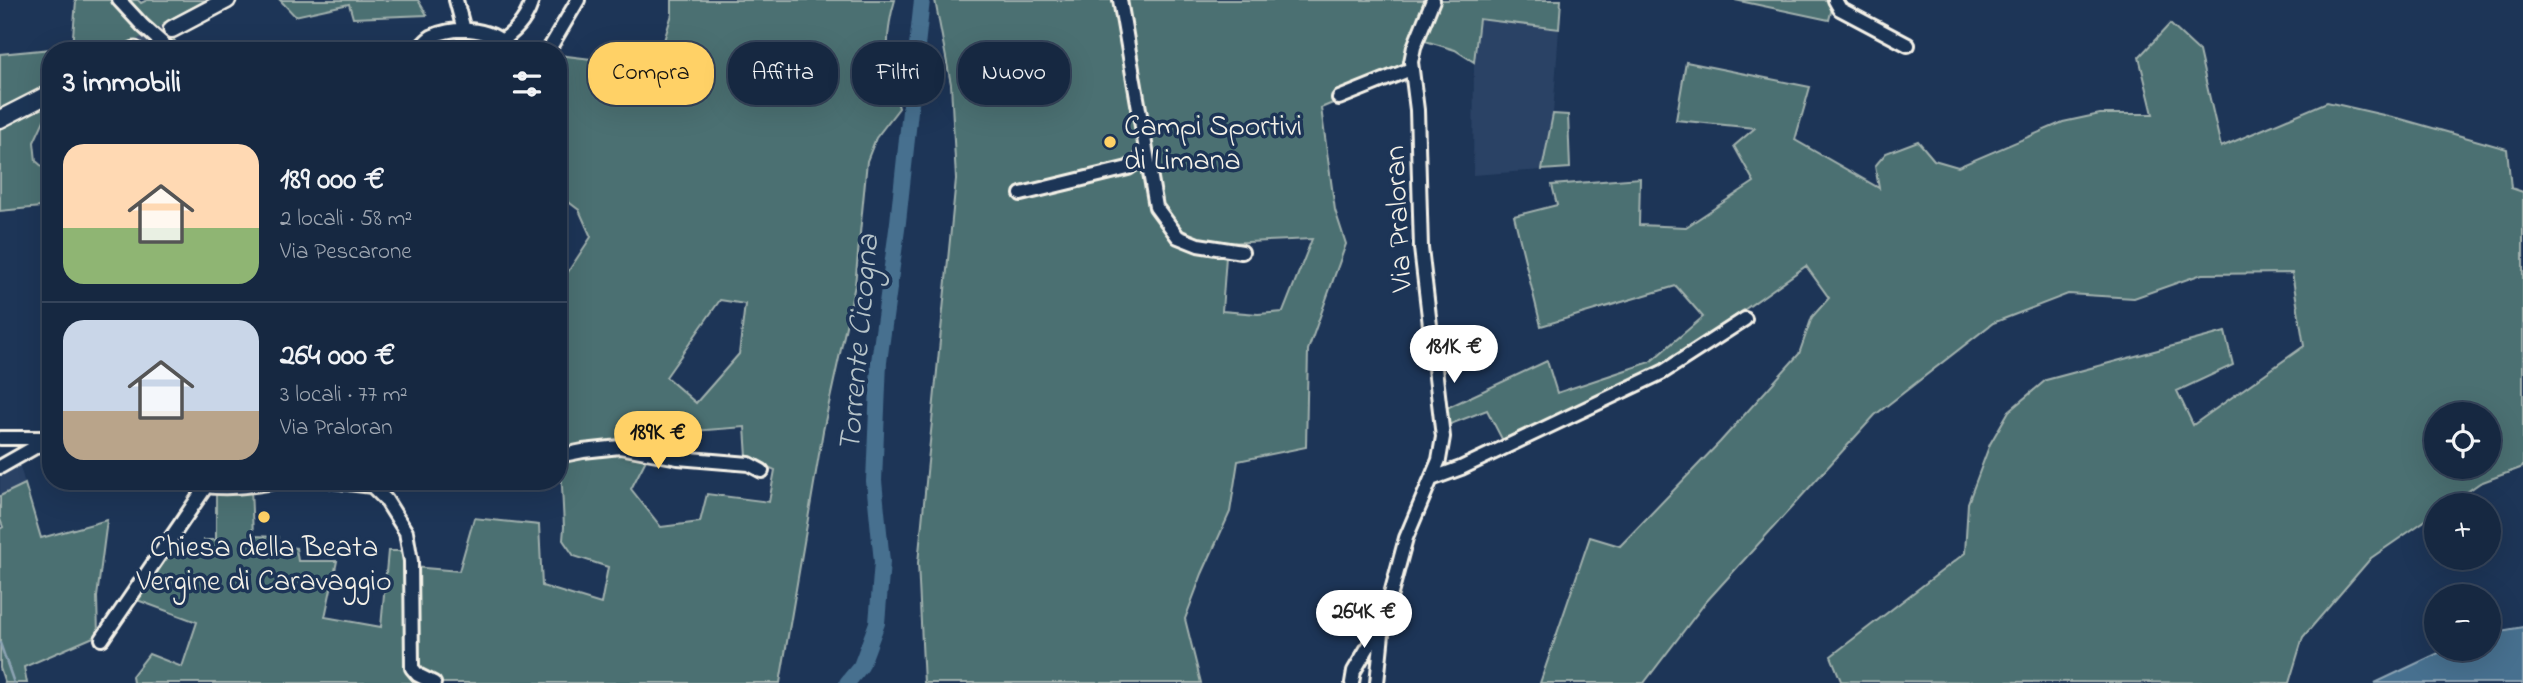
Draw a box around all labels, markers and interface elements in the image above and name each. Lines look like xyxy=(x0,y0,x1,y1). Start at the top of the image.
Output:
chip: Compra xyxy=(588,42,714,105)
chip: Affitta xyxy=(728,42,838,105)
chip: Filtri xyxy=(852,42,944,105)
chip: Nuovo xyxy=(958,42,1070,105)
text: 3 immobili xyxy=(63,62,181,106)
icon: filters xyxy=(508,65,546,103)
place label: Campi Sportivi di Limana xyxy=(1124,106,1302,184)
marker: Campi Sportivi di Limana xyxy=(1102,134,1118,150)
street label: Via Praloran xyxy=(1374,144,1426,294)
text: 189 000 € xyxy=(280,159,385,203)
icon: home xyxy=(119,172,203,256)
text: 2 locali · 58 m² xyxy=(280,203,412,236)
water label: Torrente Cicogna xyxy=(828,232,893,454)
text: Via Pescarone xyxy=(280,236,412,269)
pin: 181K € xyxy=(1397,326,1511,385)
text: 181K € xyxy=(1426,331,1482,364)
text: 264 000 € xyxy=(280,335,395,379)
icon: home xyxy=(119,348,203,432)
text: 3 locali · 77 m² xyxy=(280,379,408,412)
map controls xyxy=(2424,402,2501,661)
button: locate xyxy=(2424,402,2501,479)
text: Via Praloran xyxy=(280,412,392,445)
pin: 189K € xyxy=(601,412,715,471)
text: 189K € xyxy=(630,417,686,450)
button: + xyxy=(2424,493,2501,570)
marker: Chiesa della Beata Vergine di Caravaggio xyxy=(256,509,272,525)
place label: Chiesa della Beata Vergine di Caravaggio xyxy=(135,527,392,605)
button: − xyxy=(2424,584,2501,661)
pin: 264K € xyxy=(1307,590,1421,650)
text: 264K € xyxy=(1332,596,1396,629)

